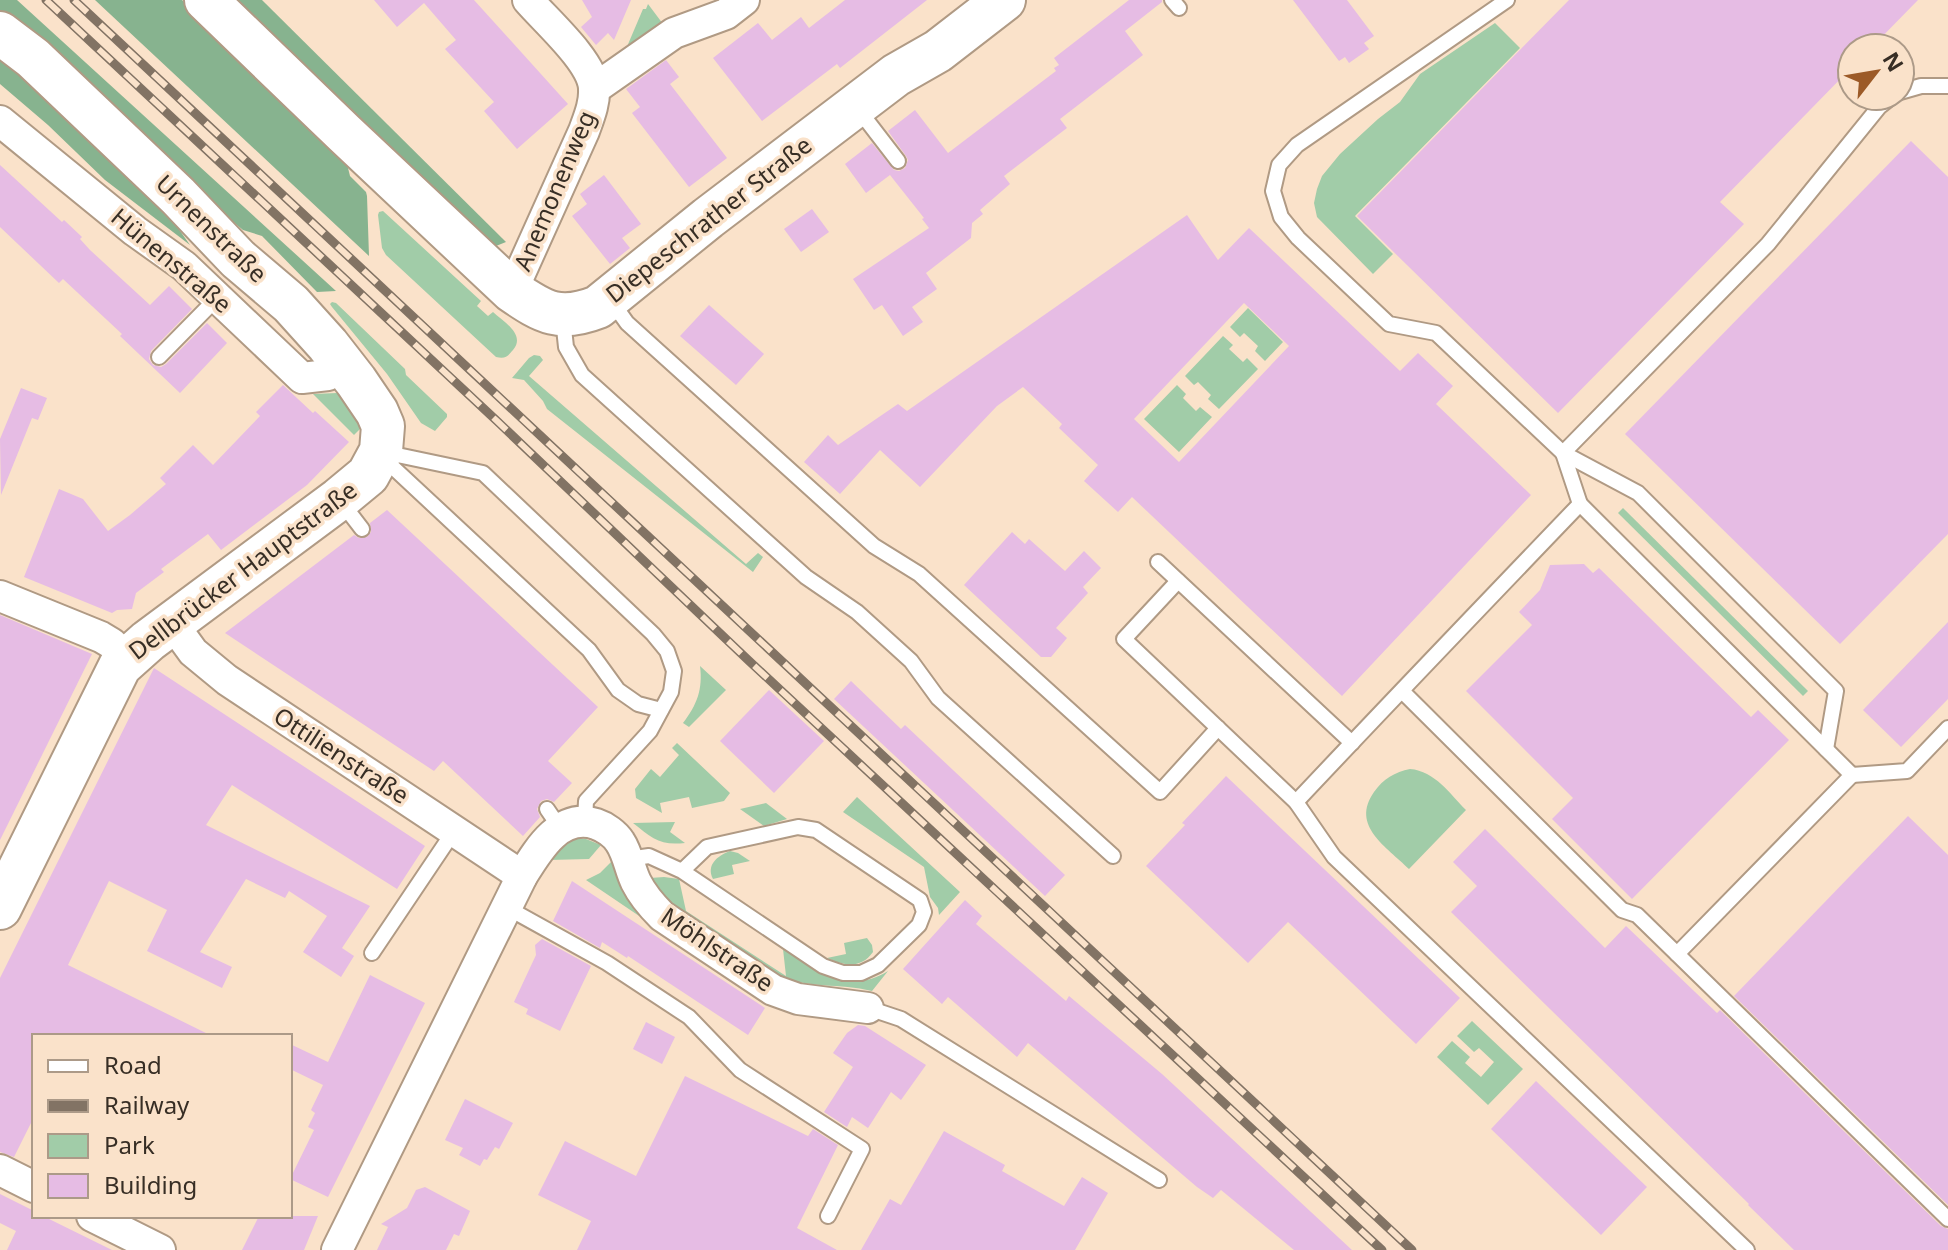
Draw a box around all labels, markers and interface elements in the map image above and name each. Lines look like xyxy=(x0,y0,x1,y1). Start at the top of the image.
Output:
north arrow xyxy=(1836,32,1916,112)
text: N xyxy=(1877,46,1911,77)
street label: Anemonenweg xyxy=(505,105,602,276)
street label: Diepeschrather Straße xyxy=(598,128,818,310)
street label: Urnenstraße xyxy=(149,167,275,289)
street label: Hünenstraße xyxy=(105,200,239,320)
street label: Dellbrücker Hauptstraße xyxy=(121,473,363,667)
street label: Ottilienstraße xyxy=(268,699,416,811)
street label: Möhlstraße xyxy=(655,899,781,999)
legend xyxy=(32,1034,292,1218)
text: Road xyxy=(104,1048,162,1081)
text: Railway xyxy=(104,1088,190,1121)
text: Park xyxy=(104,1128,155,1161)
text: Building xyxy=(104,1168,197,1201)

